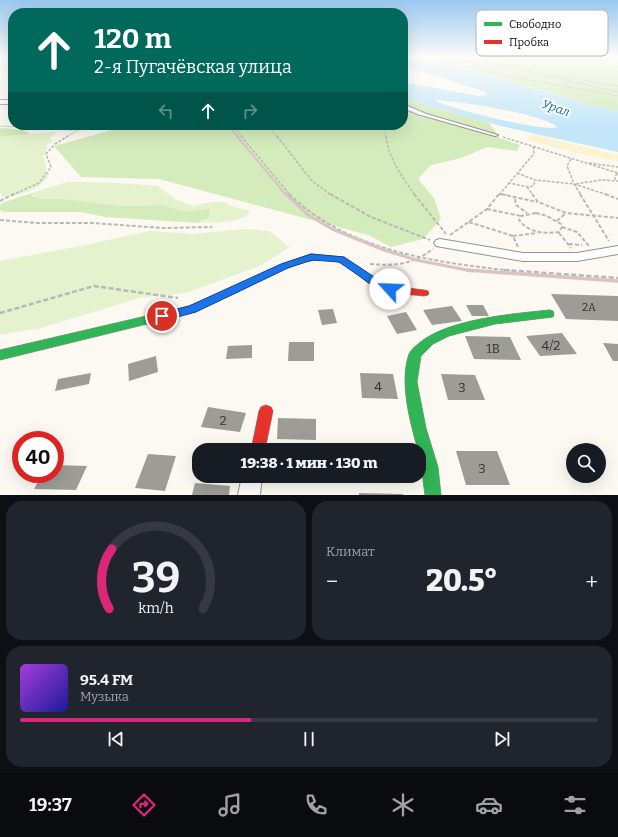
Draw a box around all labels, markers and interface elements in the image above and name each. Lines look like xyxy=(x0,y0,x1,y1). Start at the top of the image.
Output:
legend xyxy=(476,10,608,56)
text: Свободно xyxy=(509,18,561,31)
text: 120 m xyxy=(94,22,171,55)
icon: ahead xyxy=(28,24,80,76)
text: Пробка xyxy=(509,36,549,49)
text: 2-я Пугачёвская улица xyxy=(94,56,292,78)
water label: Урал xyxy=(540,97,572,119)
icon: left xyxy=(155,100,177,122)
icon: ahead xyxy=(197,100,219,122)
icon: right xyxy=(239,100,261,122)
position arrow xyxy=(369,268,411,310)
pin xyxy=(145,299,179,333)
house number: 2А xyxy=(582,301,596,314)
icon: arrive xyxy=(151,305,173,327)
house number: 4/2 xyxy=(542,338,560,353)
house number: 1В xyxy=(486,341,500,356)
house number: 4 xyxy=(374,379,382,394)
house number: 3 xyxy=(458,380,466,395)
house number: 2 xyxy=(219,413,227,428)
speed limit sign: 40 xyxy=(12,431,64,483)
map controls xyxy=(566,443,606,483)
button: search xyxy=(566,443,606,483)
text: 19:38 · 1 мин · 130 m xyxy=(241,454,377,472)
house number: 3 xyxy=(478,461,486,476)
text: Климат xyxy=(326,544,375,559)
text: 39 xyxy=(132,552,180,602)
text: 20.5° xyxy=(426,563,498,599)
text: − xyxy=(326,568,338,595)
text: + xyxy=(585,568,598,595)
text: km/h xyxy=(138,599,174,616)
text: 95.4 FM xyxy=(80,671,133,689)
text: Музыка xyxy=(80,689,129,704)
icon: previous xyxy=(105,728,127,750)
icon: pause xyxy=(298,728,320,750)
icon: next xyxy=(491,728,513,750)
icon: directions xyxy=(130,791,158,819)
icon: music xyxy=(216,791,244,819)
icon: phone xyxy=(302,791,330,819)
icon: climate xyxy=(389,791,417,819)
icon: car xyxy=(475,791,503,819)
icon: filters xyxy=(561,791,589,819)
text: 19:37 xyxy=(29,794,72,816)

